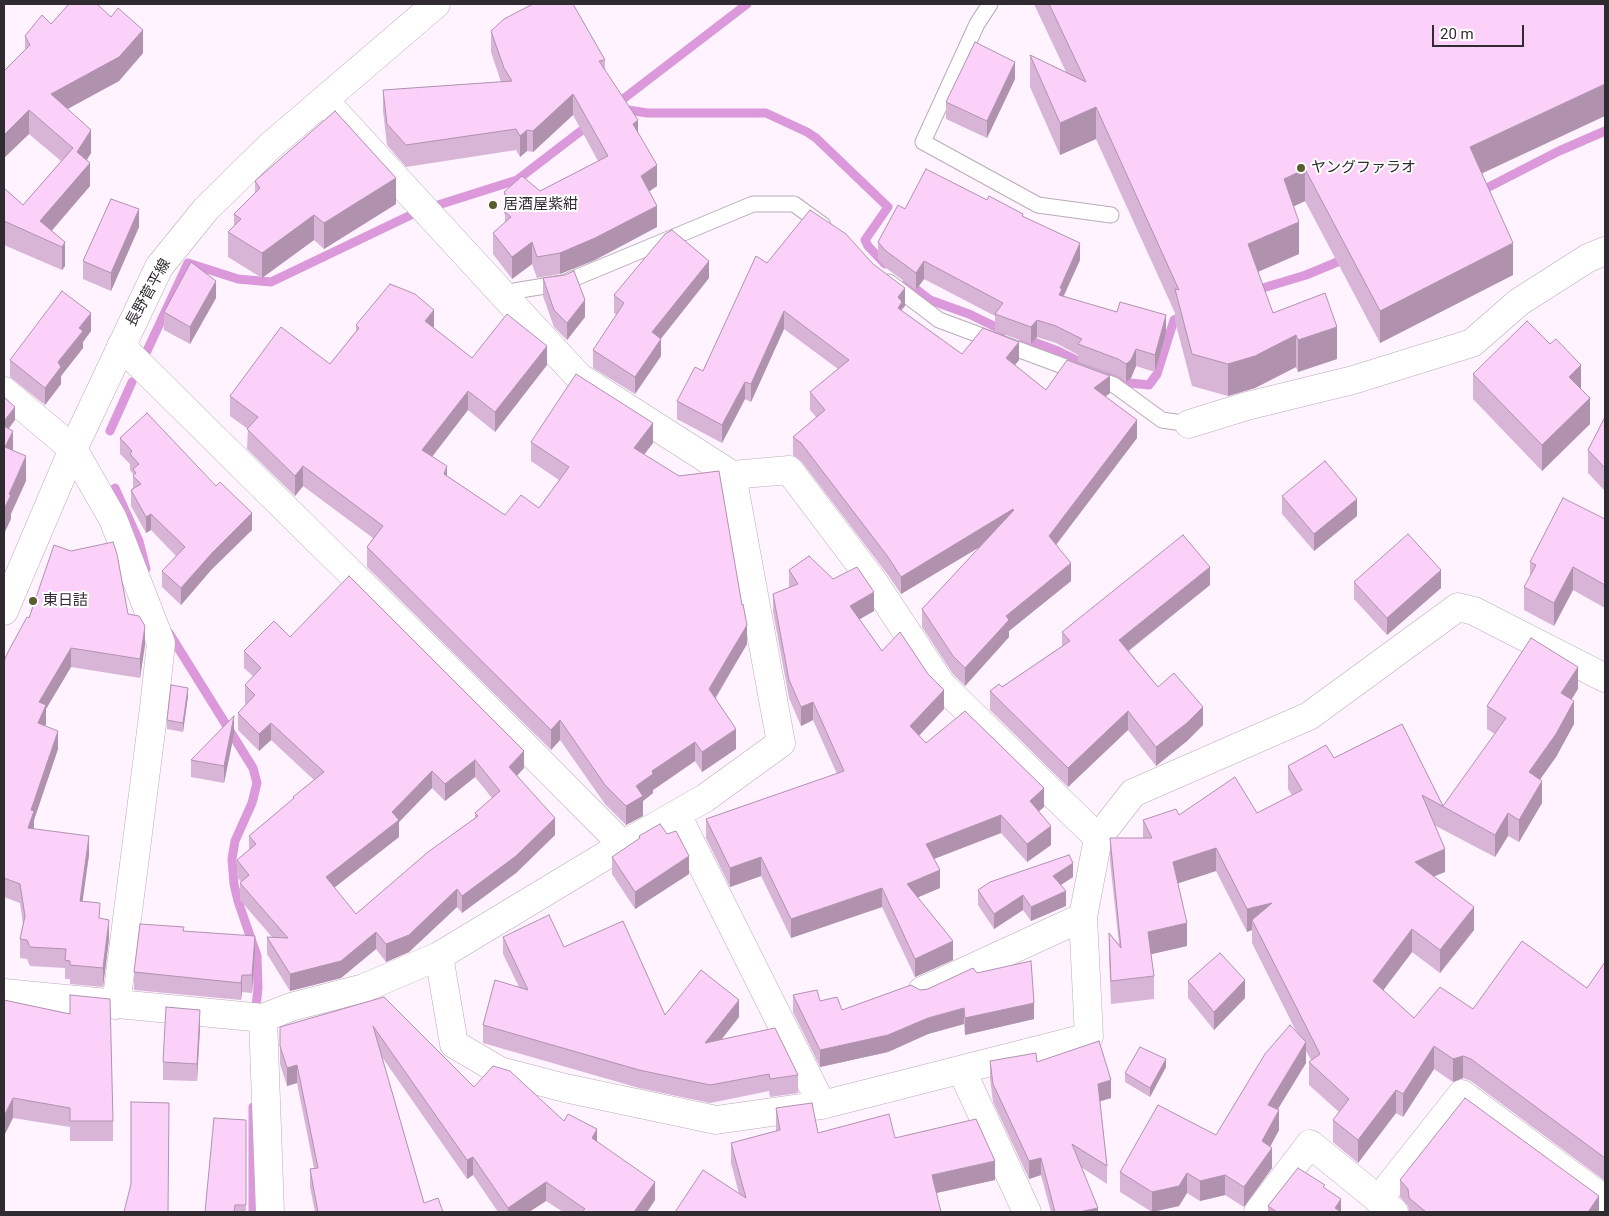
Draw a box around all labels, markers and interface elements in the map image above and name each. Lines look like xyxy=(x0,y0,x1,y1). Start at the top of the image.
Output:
scale bar xyxy=(1434,15,1526,47)
text: 20 m xyxy=(1440,25,1474,43)
place label: ヤングファラオ xyxy=(1311,159,1416,177)
marker: ヤングファラオ xyxy=(1295,162,1307,174)
place label: 居酒屋紫紺 xyxy=(503,196,578,214)
marker: 居酒屋紫紺 xyxy=(487,199,499,211)
street label: 長野菅平線 xyxy=(123,256,175,330)
place label: 東日詰 xyxy=(43,592,88,610)
marker: 東日詰 xyxy=(27,595,39,607)

